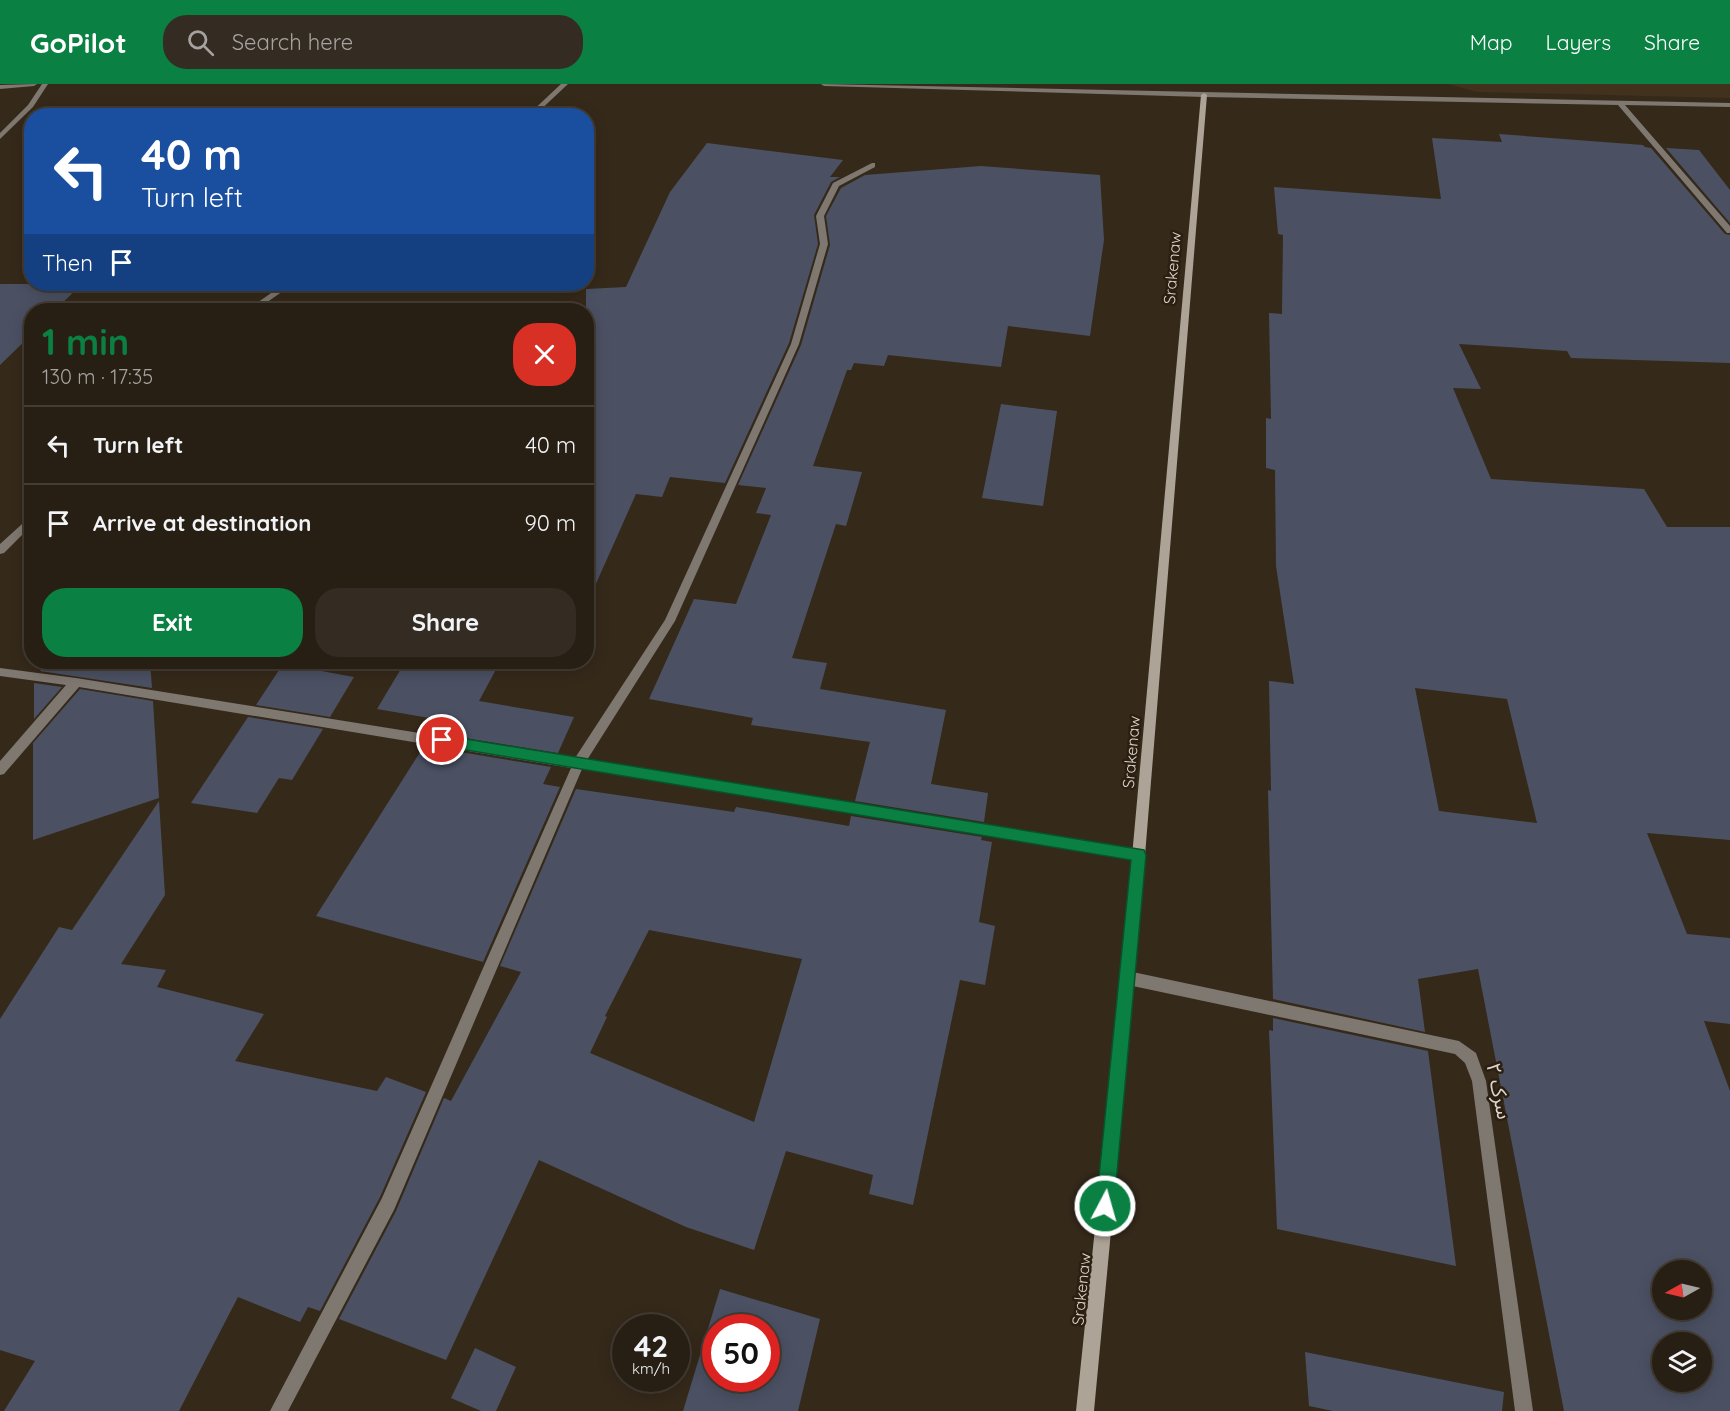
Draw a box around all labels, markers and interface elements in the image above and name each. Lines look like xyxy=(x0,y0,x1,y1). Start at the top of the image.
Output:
search box xyxy=(163,15,583,69)
text: GoPilot xyxy=(30,25,127,60)
icon: search xyxy=(184,26,217,59)
text: Search here xyxy=(232,28,353,56)
text: Map xyxy=(1470,29,1513,55)
text: Layers xyxy=(1546,29,1611,55)
text: Share xyxy=(1644,29,1700,55)
text: 40 m xyxy=(141,128,242,181)
icon: left xyxy=(42,132,120,210)
text: Turn left xyxy=(141,180,243,214)
street label: Srakenaw xyxy=(1159,231,1185,305)
icon: arrive xyxy=(105,246,138,279)
text: Then xyxy=(42,249,93,277)
text: 1 min xyxy=(42,319,129,364)
button: close xyxy=(513,323,576,386)
text: 130 m · 17:35 xyxy=(42,364,153,389)
icon: left xyxy=(42,429,75,462)
text: Turn left xyxy=(93,431,183,459)
text: 40 m xyxy=(525,431,576,459)
icon: arrive xyxy=(42,507,75,540)
text: Arrive at destination xyxy=(93,509,311,537)
text: 90 m xyxy=(525,509,576,537)
button: Exit xyxy=(42,588,303,657)
button: Share xyxy=(315,588,576,657)
pin xyxy=(416,714,467,765)
street label: Srakenaw xyxy=(1118,715,1144,789)
icon: arrive xyxy=(425,723,458,756)
street label: سرک ۲ xyxy=(1481,1060,1518,1122)
position arrow xyxy=(1073,1174,1137,1238)
street label: Srakenaw xyxy=(1067,1252,1095,1326)
north arrow xyxy=(1652,1260,1712,1320)
map controls xyxy=(1652,1260,1712,1392)
speed limit sign: 50 xyxy=(702,1314,780,1392)
text: 42 xyxy=(634,1327,668,1365)
button: layers xyxy=(1652,1332,1712,1392)
text: km/h xyxy=(632,1359,670,1378)

